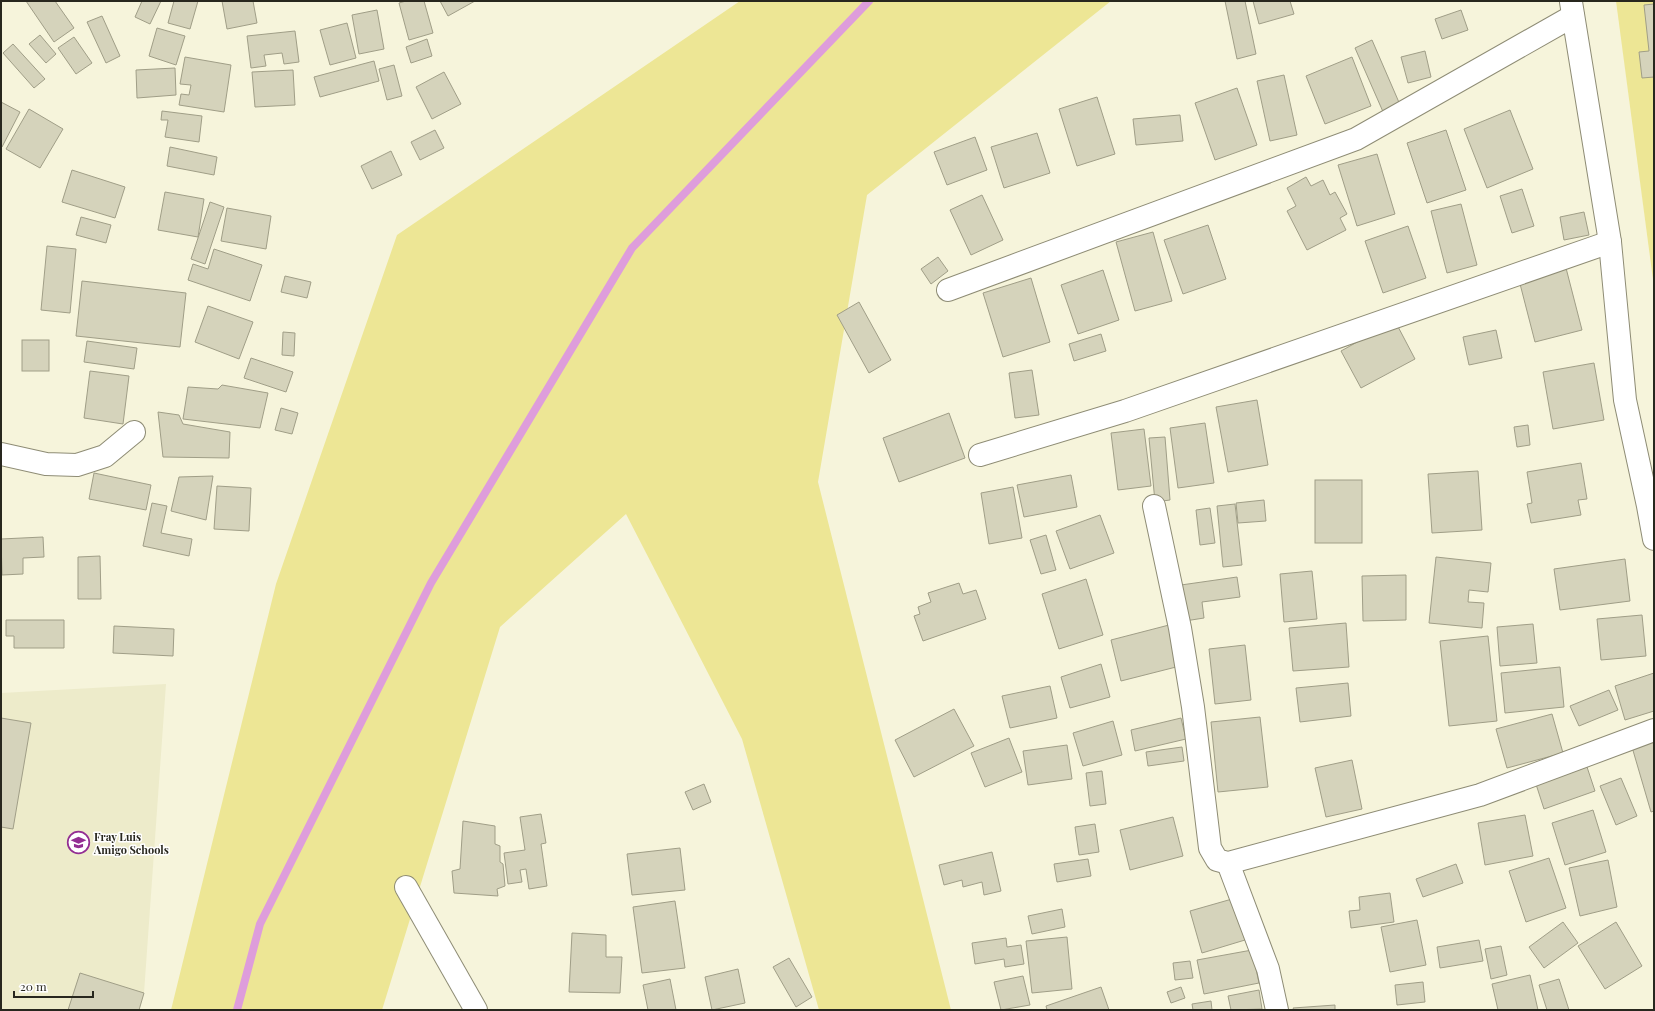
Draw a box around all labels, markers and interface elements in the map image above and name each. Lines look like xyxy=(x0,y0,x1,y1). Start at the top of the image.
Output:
place label: Fray Luis Amigo Schools xyxy=(93,829,169,857)
school or university icon: Fray Luis Amigo Schools xyxy=(65,830,91,856)
scale bar xyxy=(14,973,93,999)
text: 20 m xyxy=(20,978,47,994)

